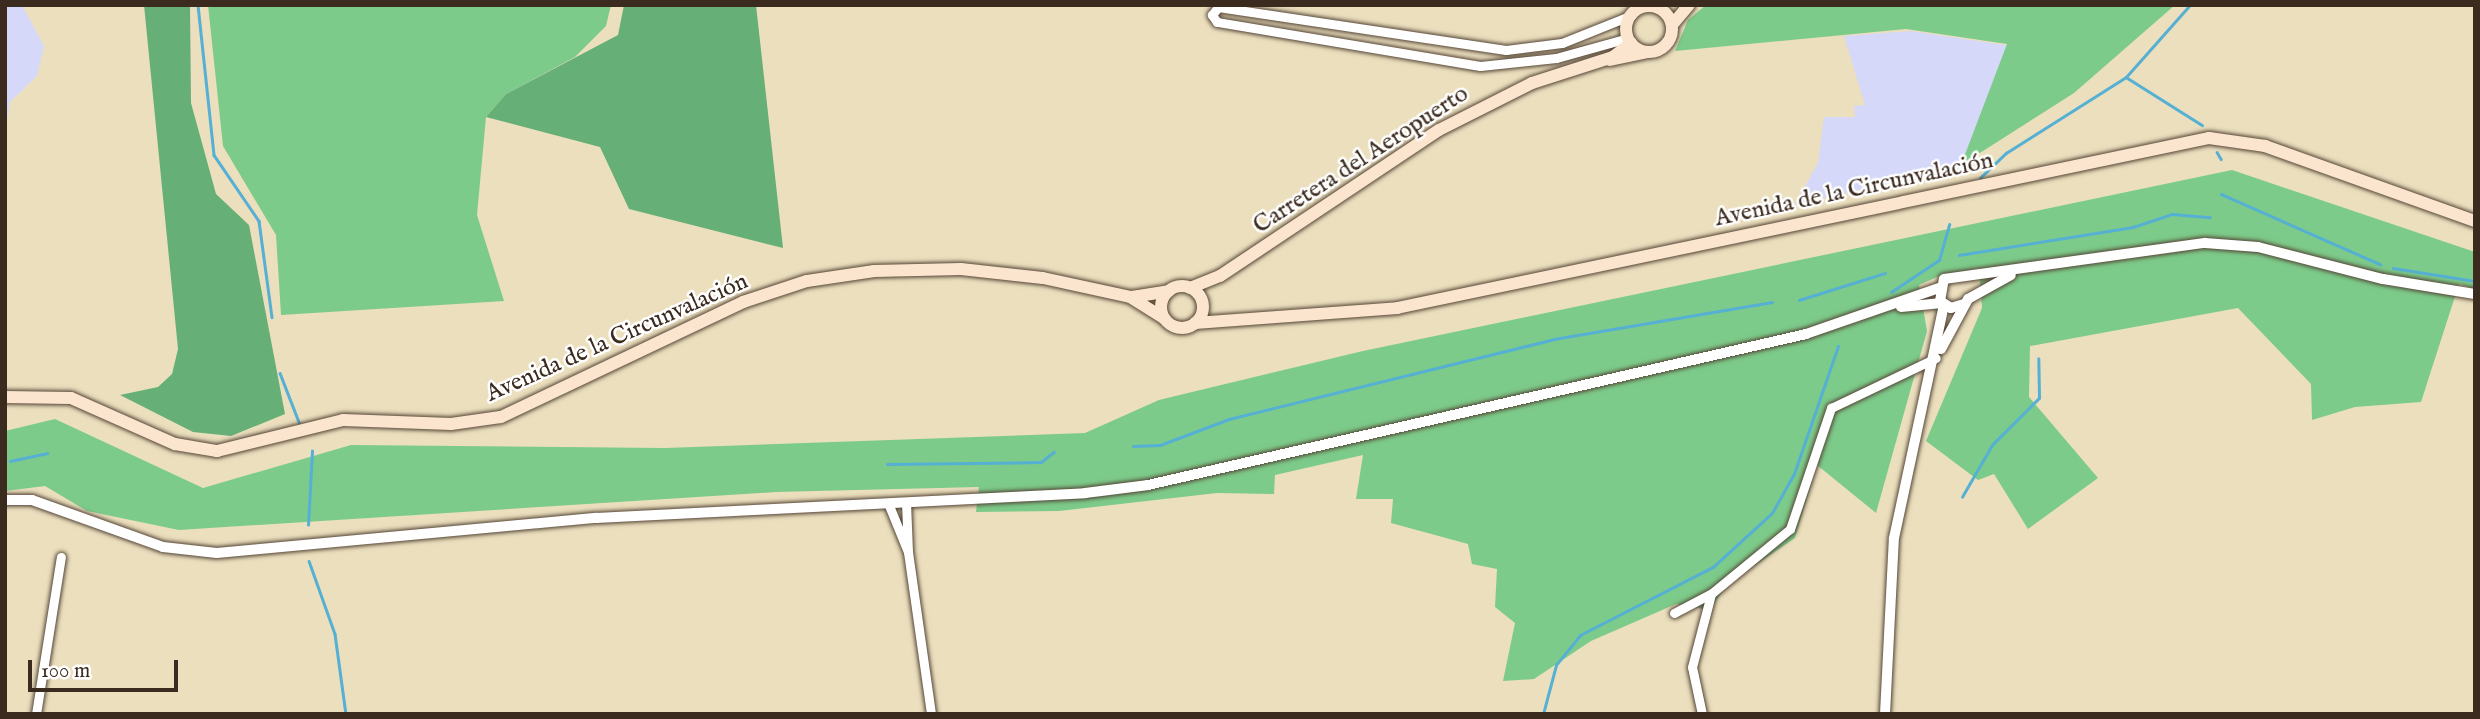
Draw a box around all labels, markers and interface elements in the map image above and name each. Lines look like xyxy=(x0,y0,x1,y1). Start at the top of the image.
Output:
street label: Carretera del Aeropuerto xyxy=(1248,80,1474,240)
street label: Avenida de la Circunvalación xyxy=(1712,146,1996,234)
street label: Avenida de la Circunvalación xyxy=(482,267,752,409)
scale bar xyxy=(32,646,182,690)
text: 100 m xyxy=(41,658,90,685)

